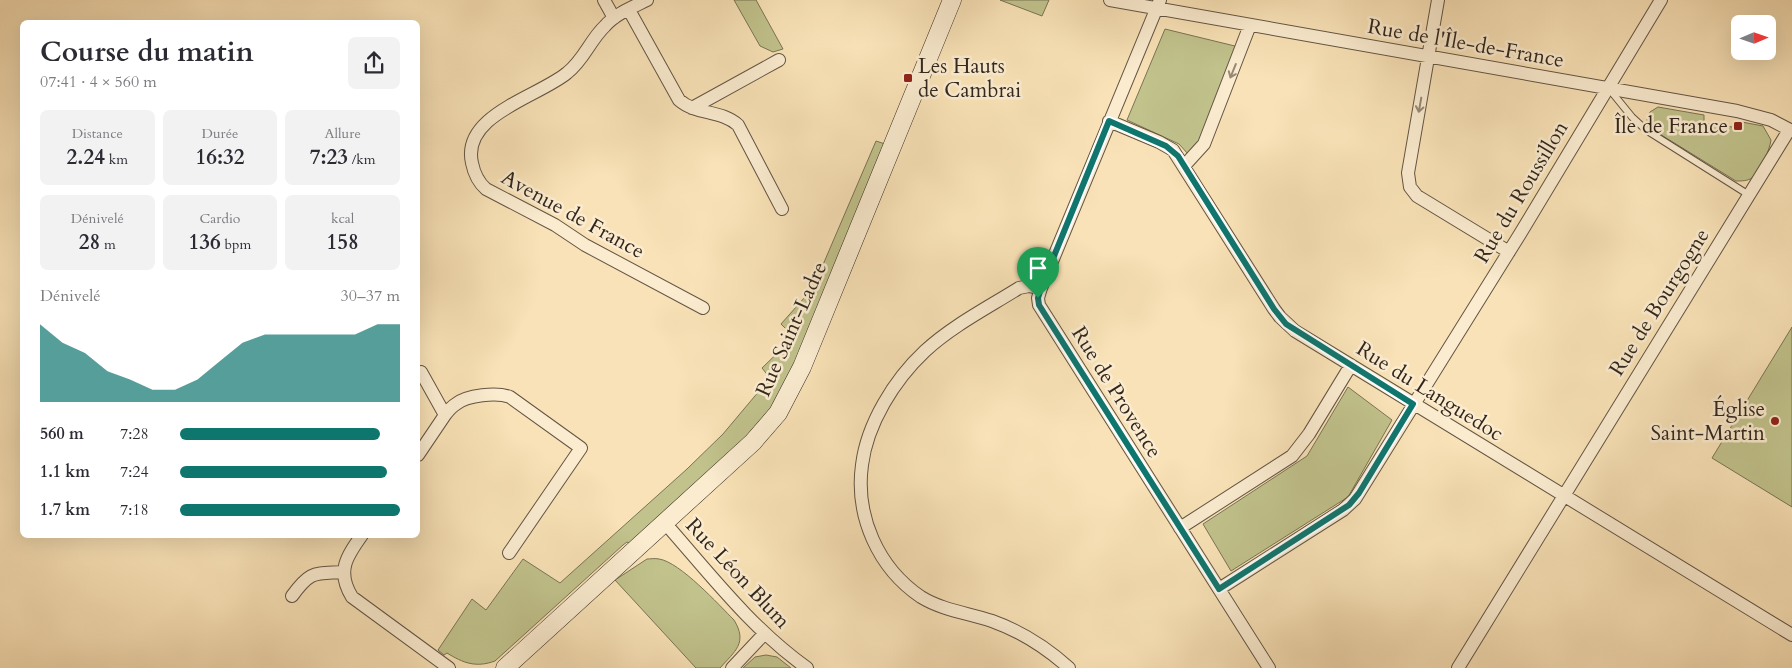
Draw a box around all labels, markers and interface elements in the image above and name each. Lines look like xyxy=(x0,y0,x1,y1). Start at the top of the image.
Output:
street label: Rue de l'Île-de-France xyxy=(1365,12,1566,75)
north arrow xyxy=(1731,15,1776,60)
map controls xyxy=(1731,15,1776,60)
text: Course du matin xyxy=(40,33,254,71)
button: share xyxy=(348,37,400,89)
place label: Les Hauts de Cambrai xyxy=(918,52,1021,105)
one-way arrow xyxy=(1228,63,1237,78)
text: 07:41 · 4 × 560 m xyxy=(40,71,157,93)
marker: Les Hauts de Cambrai xyxy=(902,72,914,84)
one-way arrow xyxy=(1415,97,1425,113)
place label: Île de France xyxy=(1614,112,1728,141)
street label: Rue du Roussillon xyxy=(1468,116,1575,269)
marker: Île de France xyxy=(1732,120,1744,132)
text: Distance xyxy=(72,124,123,143)
text: Durée xyxy=(202,124,238,143)
text: Allure xyxy=(325,124,361,143)
text: 2.24 xyxy=(67,143,105,172)
text: 16:32 xyxy=(195,143,245,172)
text: 7:23 xyxy=(310,143,348,172)
text: km xyxy=(105,150,128,169)
text: /km xyxy=(348,150,376,169)
street label: Avenue de France xyxy=(496,163,650,266)
text: Dénivelé xyxy=(71,209,124,228)
text: Cardio xyxy=(200,209,240,228)
text: kcal xyxy=(331,209,354,228)
street label: Rue de Bourgogne xyxy=(1602,223,1716,382)
text: 28 xyxy=(79,228,100,257)
text: 136 xyxy=(189,228,221,257)
text: 158 xyxy=(327,228,359,257)
text: m xyxy=(100,235,116,254)
text: bpm xyxy=(221,235,251,254)
pin xyxy=(1017,247,1059,298)
icon: arrive xyxy=(1024,254,1052,282)
street label: Rue Saint-Ladre xyxy=(749,257,834,401)
text: Dénivelé xyxy=(40,285,101,307)
text: 30–37 m xyxy=(341,285,400,307)
street label: Rue de Provence xyxy=(1064,321,1169,464)
street label: Rue du Languedoc xyxy=(1351,335,1509,448)
place label: Église Saint-Martin xyxy=(1651,395,1765,448)
marker: Église Saint-Martin xyxy=(1769,415,1781,427)
text: 560 m xyxy=(40,423,84,445)
text: 7:28 xyxy=(120,423,149,445)
text: 1.1 km xyxy=(40,461,90,483)
text: 7:24 xyxy=(120,461,149,483)
text: 1.7 km xyxy=(40,499,90,521)
text: 7:18 xyxy=(120,499,149,521)
street label: Rue Léon Blum xyxy=(679,512,797,635)

